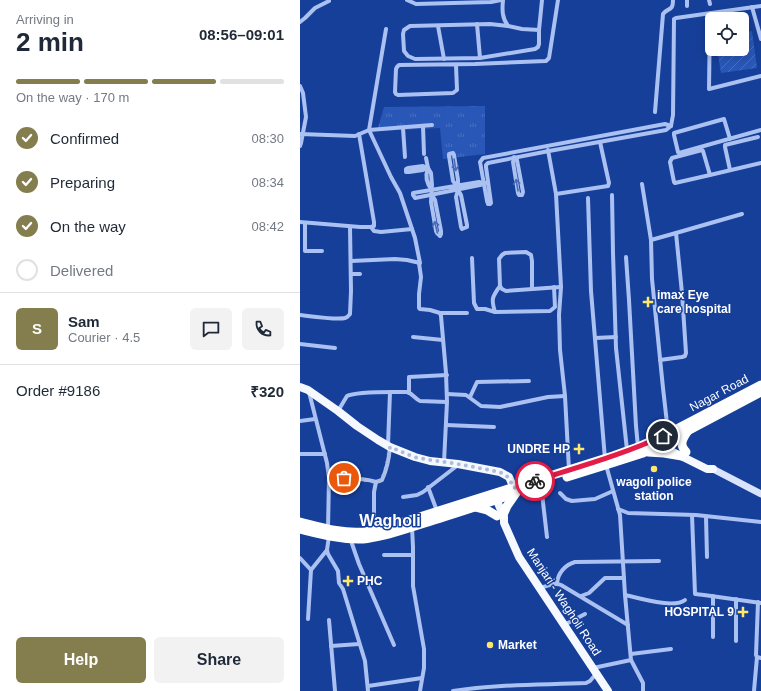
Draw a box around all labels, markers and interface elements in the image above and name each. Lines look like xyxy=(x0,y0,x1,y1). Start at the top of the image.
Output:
text: Arriving in xyxy=(16,12,74,27)
map controls xyxy=(705,12,749,56)
button: locate xyxy=(705,12,749,56)
text: 08:56–09:01 xyxy=(199,26,284,43)
text: 2 min xyxy=(16,27,84,57)
text: On the way · 170 m xyxy=(16,90,129,105)
icon: check xyxy=(16,127,38,149)
text: Confirmed xyxy=(50,130,119,147)
text: 08:30 xyxy=(251,131,284,146)
one-way arrow xyxy=(451,158,459,171)
icon: check xyxy=(16,171,38,193)
text: Preparing xyxy=(50,174,115,191)
text: 08:34 xyxy=(251,175,284,190)
one-way arrow xyxy=(512,179,520,192)
icon: check xyxy=(16,215,38,237)
text: On the way xyxy=(50,218,126,235)
text: 08:42 xyxy=(251,219,284,234)
one-way arrow xyxy=(431,221,439,234)
text: Delivered xyxy=(50,262,113,279)
place label: imax Eye care hospital xyxy=(657,288,731,316)
marker: imax Eye care hospital xyxy=(642,296,654,308)
button: chat xyxy=(190,308,232,350)
button: phone xyxy=(242,308,284,350)
text: Sam xyxy=(68,313,100,330)
text: S xyxy=(32,320,42,337)
text: Courier · 4.5 xyxy=(68,330,140,345)
street label: Nagar Road xyxy=(687,372,751,414)
text: Order #9186 xyxy=(16,382,100,399)
text: ₹320 xyxy=(250,383,284,400)
pin xyxy=(646,419,680,453)
icon: home xyxy=(652,425,674,447)
place label: UNDRE HP xyxy=(507,442,570,456)
marker: UNDRE HP xyxy=(573,443,585,455)
pin xyxy=(327,461,361,495)
courier xyxy=(515,461,555,501)
marker: wagoli police station xyxy=(649,464,659,474)
icon: bag xyxy=(333,467,355,489)
icon: bike xyxy=(524,470,546,492)
place label: wagoli police station xyxy=(615,475,692,503)
district label: Wagholi xyxy=(359,512,421,529)
street label: Manjari - Wagholi Road xyxy=(524,546,604,658)
place label: PHC xyxy=(357,574,383,588)
marker: PHC xyxy=(342,575,354,587)
place label: HOSPITAL 9 xyxy=(664,605,734,619)
marker: HOSPITAL 9 xyxy=(737,606,749,618)
button: Help xyxy=(16,637,146,683)
button: Share xyxy=(154,637,284,683)
place label: Market xyxy=(498,638,537,652)
marker: Market xyxy=(485,640,495,650)

